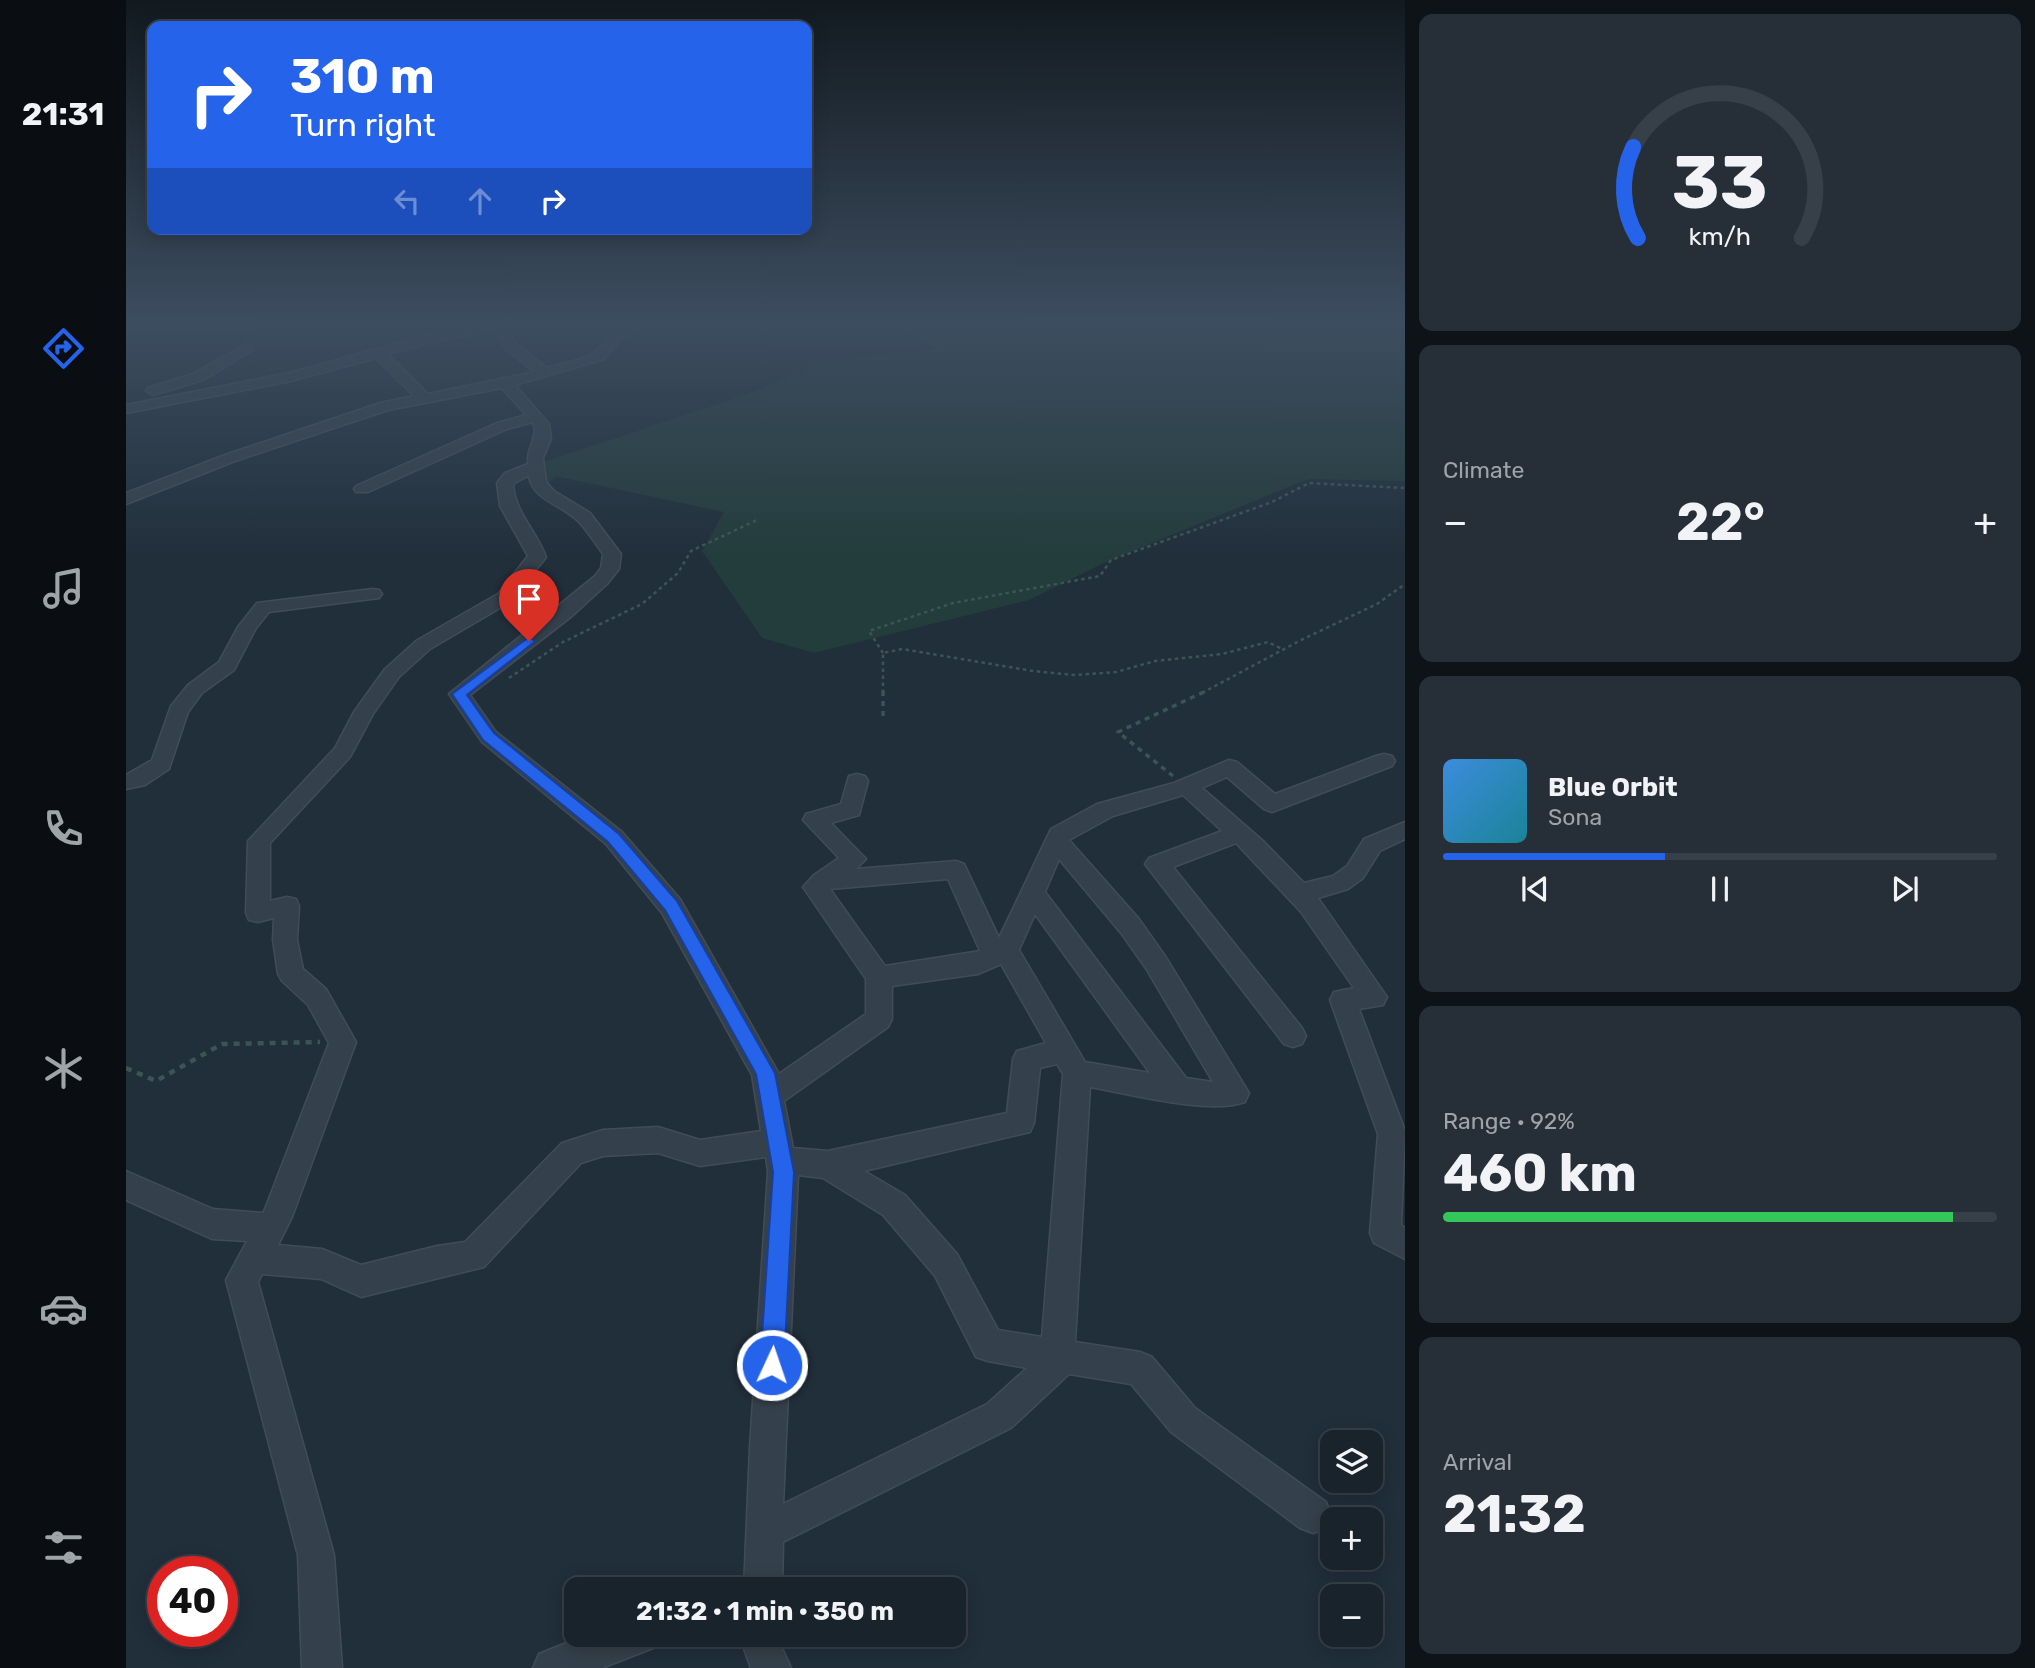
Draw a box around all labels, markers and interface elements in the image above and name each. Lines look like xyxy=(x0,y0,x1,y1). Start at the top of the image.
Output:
text: 310 m xyxy=(290,47,435,105)
icon: right xyxy=(175,49,266,140)
text: 21:31 xyxy=(22,95,104,133)
text: Turn right xyxy=(290,106,435,144)
text: 33 xyxy=(1672,141,1768,227)
icon: left xyxy=(388,182,426,220)
icon: ahead xyxy=(461,182,499,220)
icon: right xyxy=(534,182,572,220)
text: km/h xyxy=(1689,222,1751,251)
icon: directions xyxy=(39,324,88,373)
text: Climate xyxy=(1443,456,1524,484)
text: 22° xyxy=(1676,491,1765,553)
text: − xyxy=(1443,499,1468,545)
text: + xyxy=(1973,499,1997,545)
icon: music xyxy=(39,564,88,613)
pin xyxy=(499,569,559,641)
icon: arrive xyxy=(510,580,548,618)
text: Blue Orbit xyxy=(1548,772,1678,803)
text: Sona xyxy=(1548,803,1602,831)
icon: phone xyxy=(39,804,88,853)
icon: previous xyxy=(1516,870,1554,908)
icon: pause xyxy=(1701,870,1739,908)
icon: next xyxy=(1886,870,1924,908)
icon: climate xyxy=(39,1044,88,1093)
text: Range · 92% xyxy=(1443,1107,1575,1135)
text: 460 km xyxy=(1443,1142,1637,1204)
icon: car xyxy=(39,1284,88,1333)
position arrow xyxy=(735,1328,809,1402)
map controls xyxy=(1320,1430,1383,1647)
button: layers xyxy=(1320,1430,1383,1493)
text: Arrival xyxy=(1443,1448,1512,1476)
text: 21:32 xyxy=(1443,1483,1586,1545)
button: + xyxy=(1320,1507,1383,1570)
icon: filters xyxy=(39,1523,88,1572)
speed limit sign: 40 xyxy=(147,1556,238,1647)
button: − xyxy=(1320,1584,1383,1647)
text: 21:32 · 1 min · 350 m xyxy=(636,1596,894,1627)

